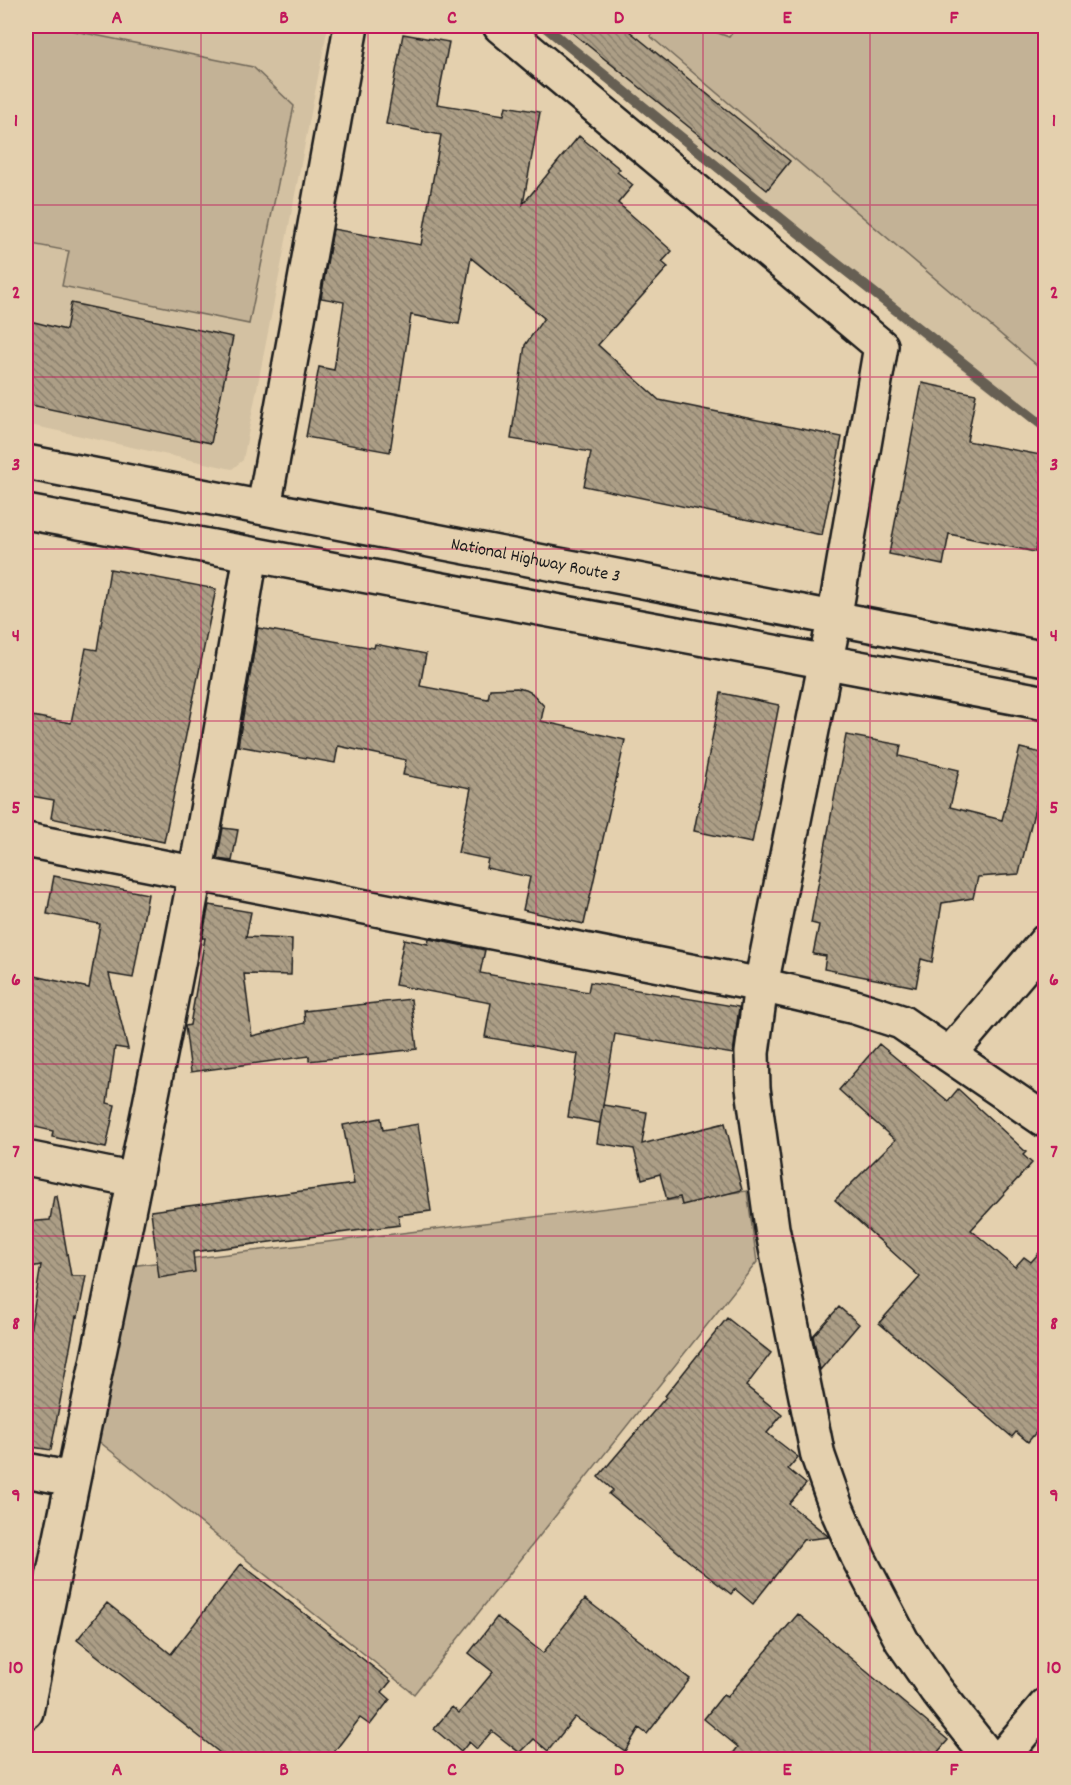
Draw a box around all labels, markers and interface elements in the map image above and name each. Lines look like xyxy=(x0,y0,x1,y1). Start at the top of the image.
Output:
text: A xyxy=(112,5,123,33)
text: B xyxy=(279,5,289,33)
text: C xyxy=(447,5,457,33)
text: D xyxy=(614,5,625,33)
text: E xyxy=(782,5,792,33)
text: F xyxy=(950,5,960,33)
text: 1 xyxy=(14,108,18,136)
text: 1 xyxy=(1052,108,1056,136)
text: 2 xyxy=(12,280,20,308)
text: 2 xyxy=(1050,280,1058,308)
text: 3 xyxy=(12,452,20,480)
text: 3 xyxy=(1050,452,1058,480)
street label: National Highway Route 3 xyxy=(449,532,622,590)
text: 4 xyxy=(12,623,20,651)
text: 4 xyxy=(1050,623,1058,651)
text: 5 xyxy=(11,795,21,823)
text: 5 xyxy=(1049,795,1059,823)
text: 6 xyxy=(11,967,21,995)
text: 6 xyxy=(1049,967,1059,995)
text: 7 xyxy=(12,1139,20,1167)
text: 7 xyxy=(1050,1139,1058,1167)
text: 8 xyxy=(12,1311,20,1339)
text: 8 xyxy=(1050,1311,1058,1339)
text: 9 xyxy=(11,1483,21,1511)
text: 9 xyxy=(1049,1483,1059,1511)
text: 10 xyxy=(8,1655,24,1683)
text: 10 xyxy=(1046,1655,1062,1683)
text: A xyxy=(112,1757,123,1785)
text: B xyxy=(279,1757,289,1785)
text: C xyxy=(447,1757,457,1785)
text: D xyxy=(614,1757,625,1785)
text: E xyxy=(782,1757,792,1785)
text: F xyxy=(950,1757,960,1785)

